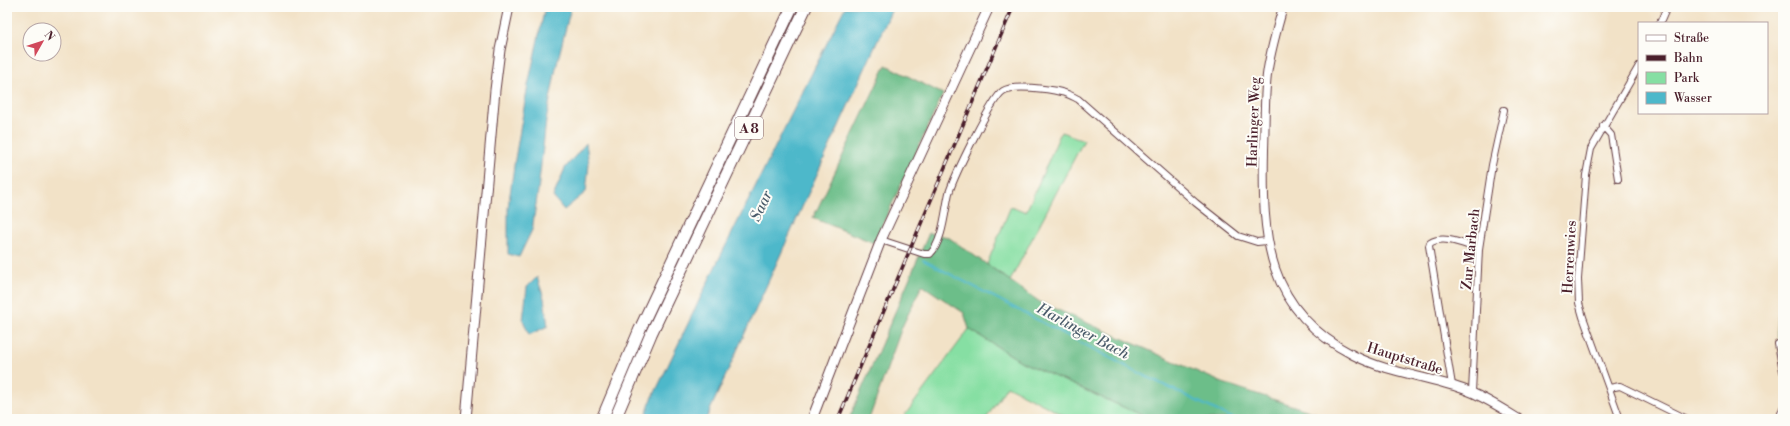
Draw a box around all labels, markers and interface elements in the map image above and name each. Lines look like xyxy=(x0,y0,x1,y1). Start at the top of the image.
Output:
north arrow xyxy=(22,22,62,62)
legend xyxy=(1638,22,1768,114)
text: N xyxy=(41,29,57,44)
text: Straße xyxy=(1674,31,1709,46)
text: Bahn xyxy=(1673,51,1703,66)
text: Park xyxy=(1674,71,1700,86)
street label: Harlinger Weg xyxy=(1243,76,1265,168)
text: Wasser xyxy=(1673,91,1712,106)
road number: A 8 xyxy=(735,117,763,139)
water label: Saar xyxy=(746,187,777,225)
street label: Zur Marbach xyxy=(1458,207,1484,291)
street label: Herrenwies xyxy=(1559,220,1581,294)
water label: Harlinger Bach xyxy=(1033,299,1133,364)
street label: Hauptstraße xyxy=(1365,339,1445,379)

